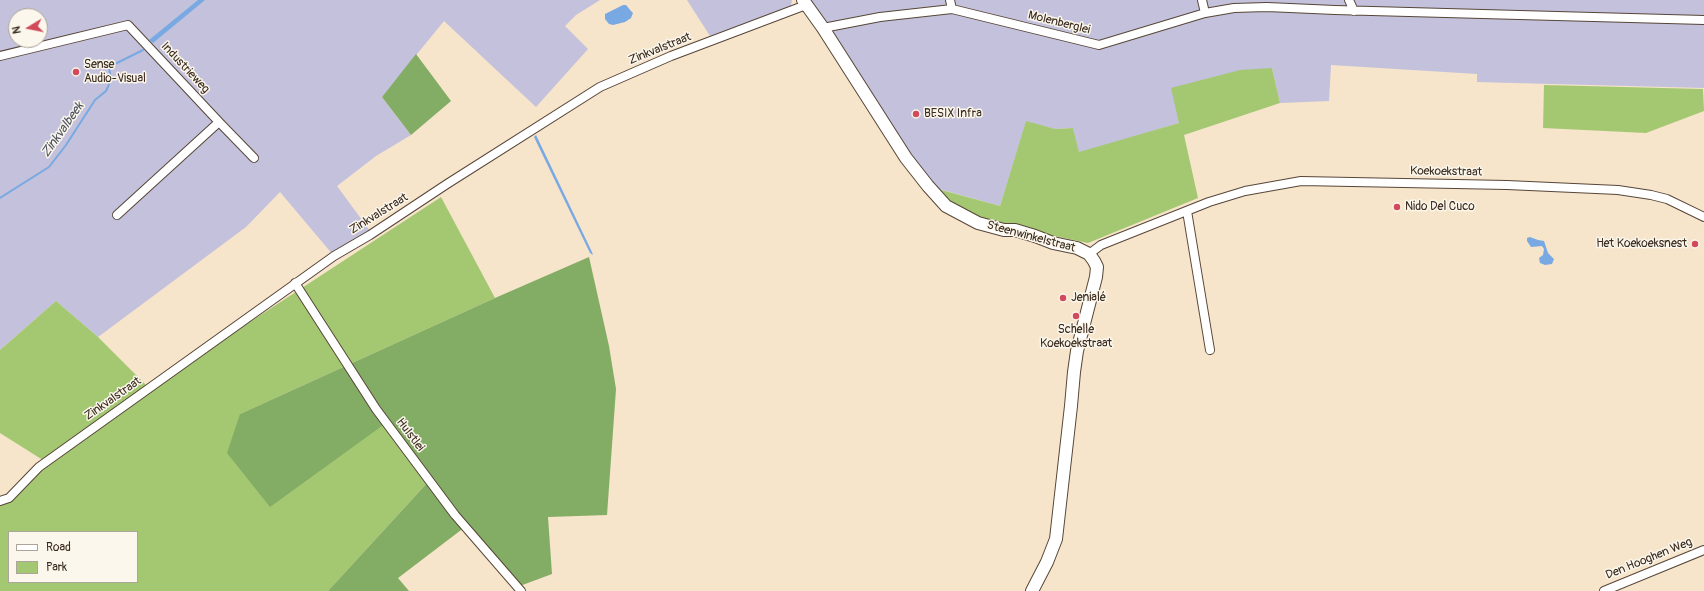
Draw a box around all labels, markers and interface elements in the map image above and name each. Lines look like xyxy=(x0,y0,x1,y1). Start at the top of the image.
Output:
north arrow xyxy=(8,8,48,48)
street label: Molenberglei xyxy=(1026,8,1092,38)
text: N xyxy=(10,25,24,35)
street label: Zinkvalstraat xyxy=(627,30,693,68)
street label: Industrieweg xyxy=(158,39,212,97)
place label: Sense Audio-Visual xyxy=(84,58,146,86)
marker: Sense Audio-Visual xyxy=(71,67,81,77)
water label: Zinkvalbeek xyxy=(38,100,88,160)
place label: BESIX Infra xyxy=(924,107,982,121)
marker: BESIX Infra xyxy=(911,109,921,119)
street label: Koekoekstraat xyxy=(1410,164,1482,180)
street label: Zinkvalstraat xyxy=(347,190,411,238)
place label: Nido Del Cuco xyxy=(1405,200,1475,214)
marker: Nido Del Cuco xyxy=(1392,202,1402,212)
street label: Steenwinkelstraat xyxy=(985,218,1077,256)
place label: Het Koekoeksnest xyxy=(1596,237,1687,251)
marker: Het Koekoeksnest xyxy=(1690,239,1700,249)
place label: Jenialé xyxy=(1071,291,1106,305)
marker: Jenialé xyxy=(1058,293,1068,303)
marker: Schelle Koekoekstraat xyxy=(1071,311,1081,321)
place label: Schelle Koekoekstraat xyxy=(1040,323,1112,351)
street label: Zinkvalstraat xyxy=(82,374,144,424)
street label: Hulstlei xyxy=(393,416,427,454)
legend xyxy=(8,531,138,583)
street label: Den Hooghen Weg xyxy=(1604,535,1694,583)
text: Road xyxy=(46,540,71,555)
text: Park xyxy=(46,560,67,575)

